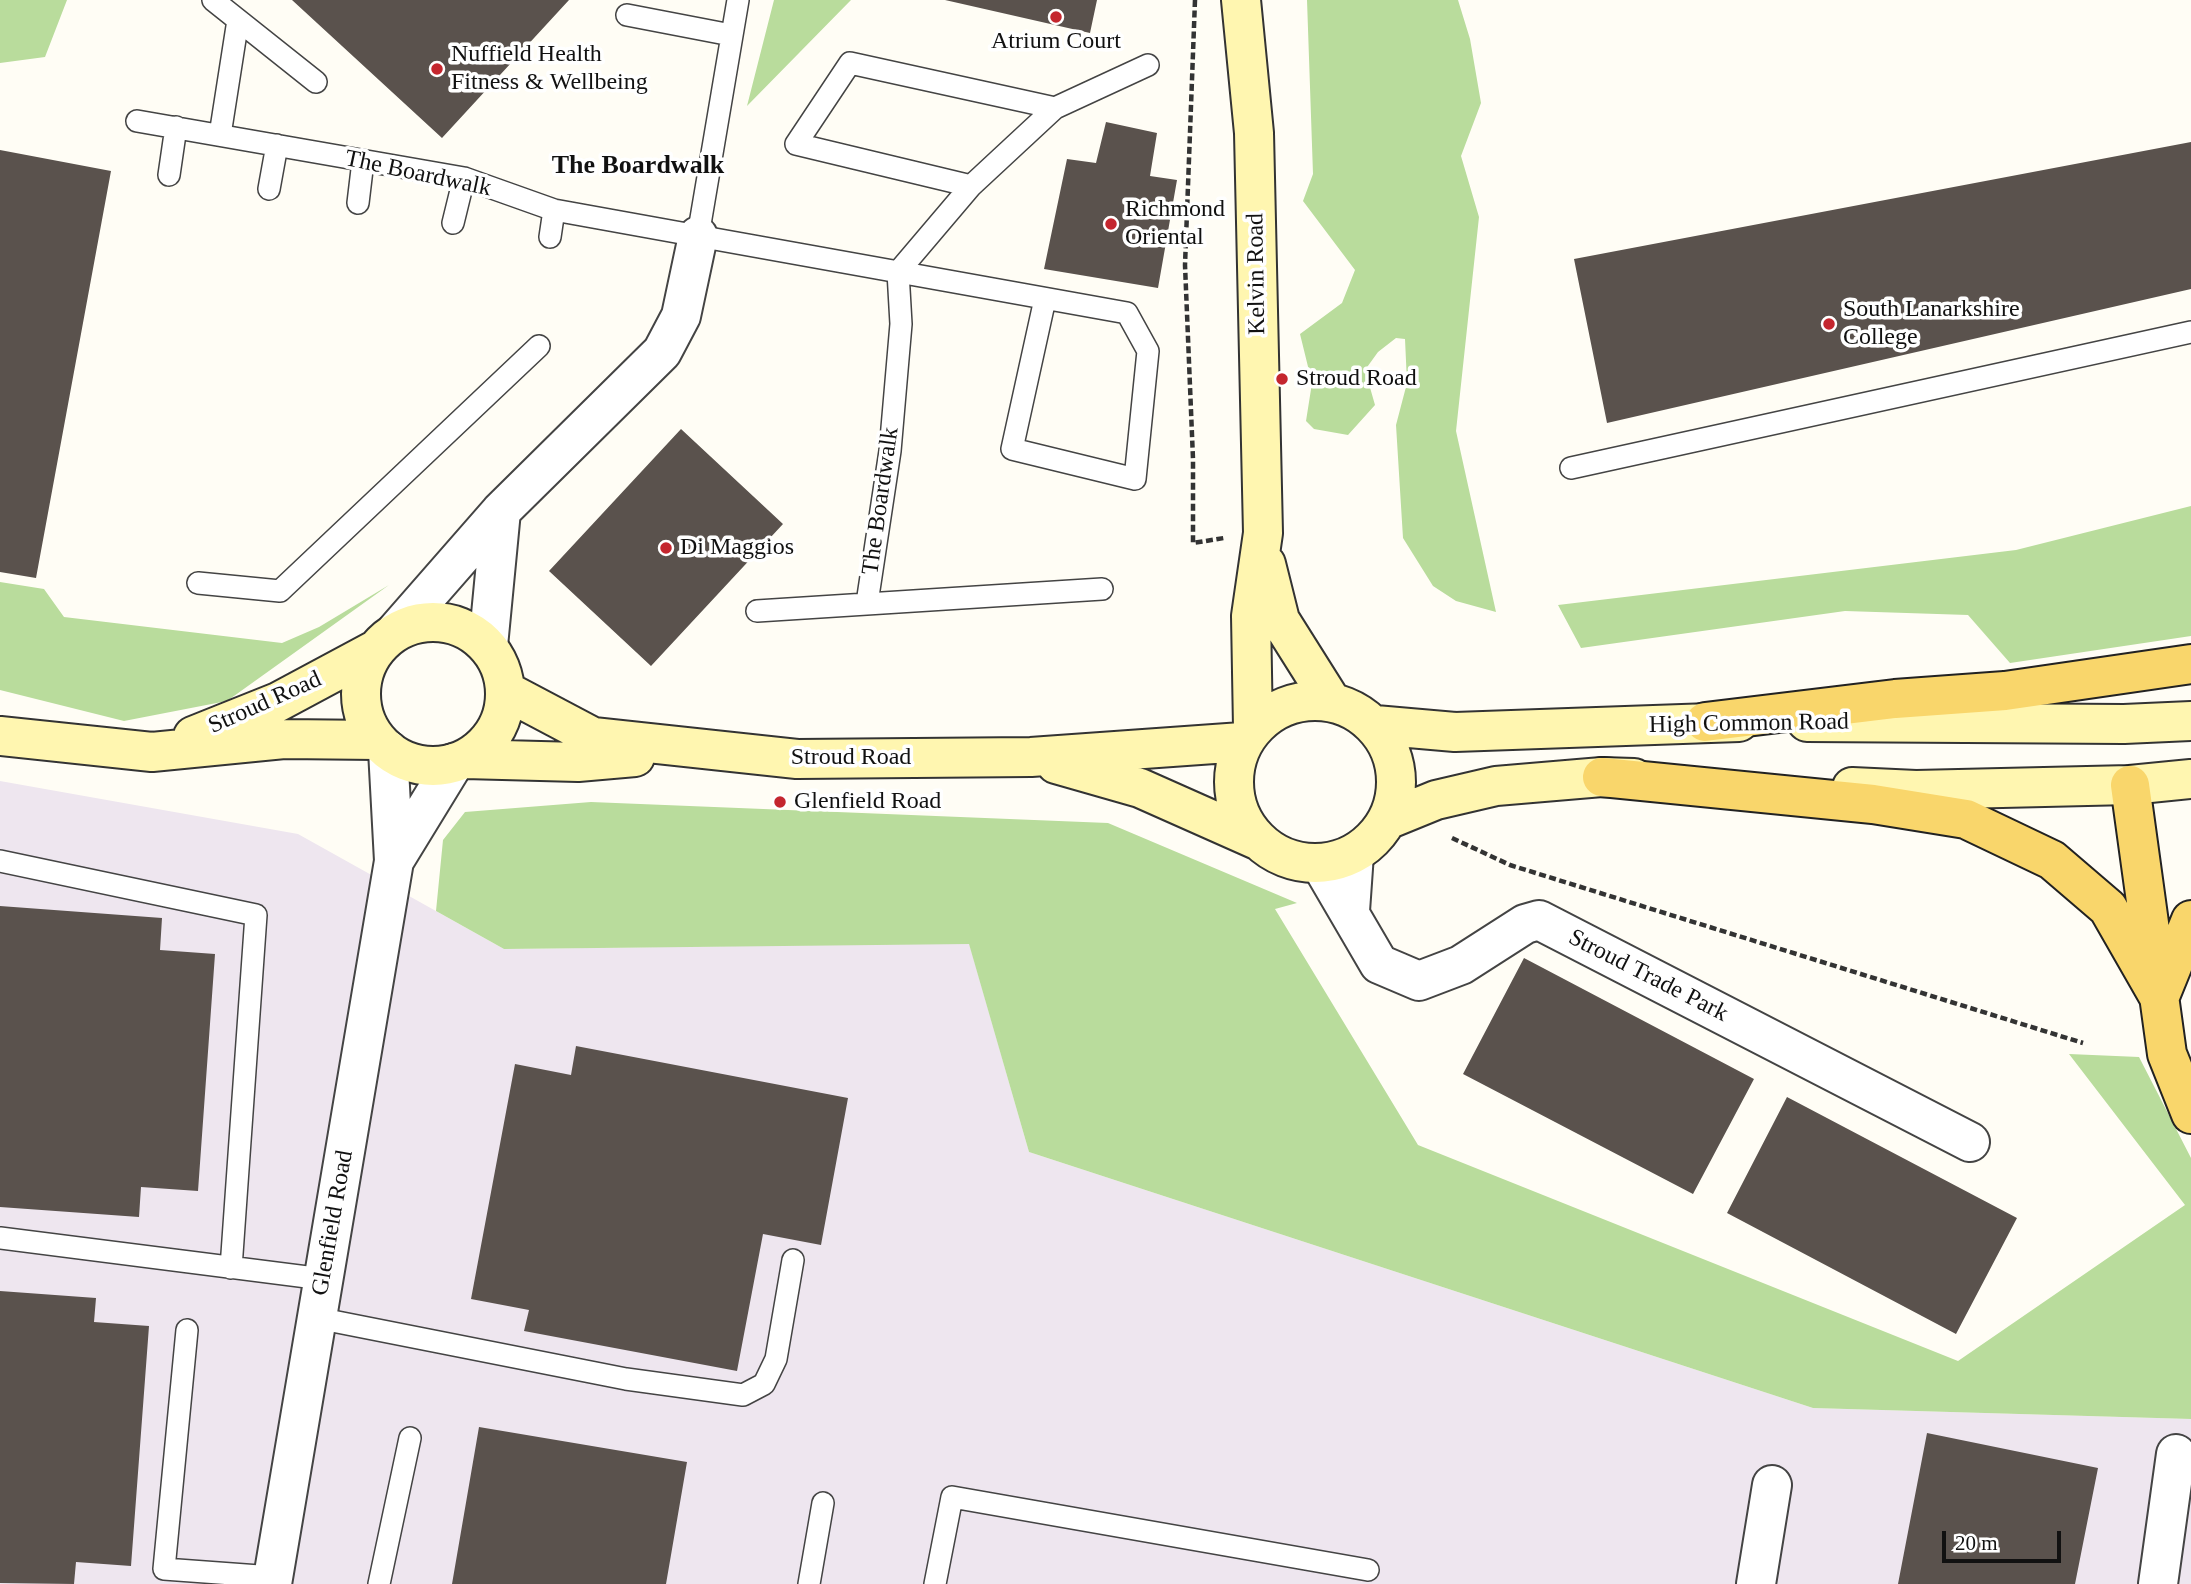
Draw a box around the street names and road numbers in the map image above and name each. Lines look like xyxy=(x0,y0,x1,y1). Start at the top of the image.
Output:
street label: The Boardwalk xyxy=(342,144,494,204)
street label: Kelvin Road xyxy=(1242,213,1272,335)
street label: The Boardwalk xyxy=(856,425,906,577)
street label: Stroud Road xyxy=(204,665,326,741)
street label: High Common Road xyxy=(1649,708,1849,740)
street label: Stroud Road xyxy=(791,744,911,772)
street label: Stroud Trade Park xyxy=(1563,923,1733,1029)
street label: Glenfield Road xyxy=(306,1148,360,1298)

